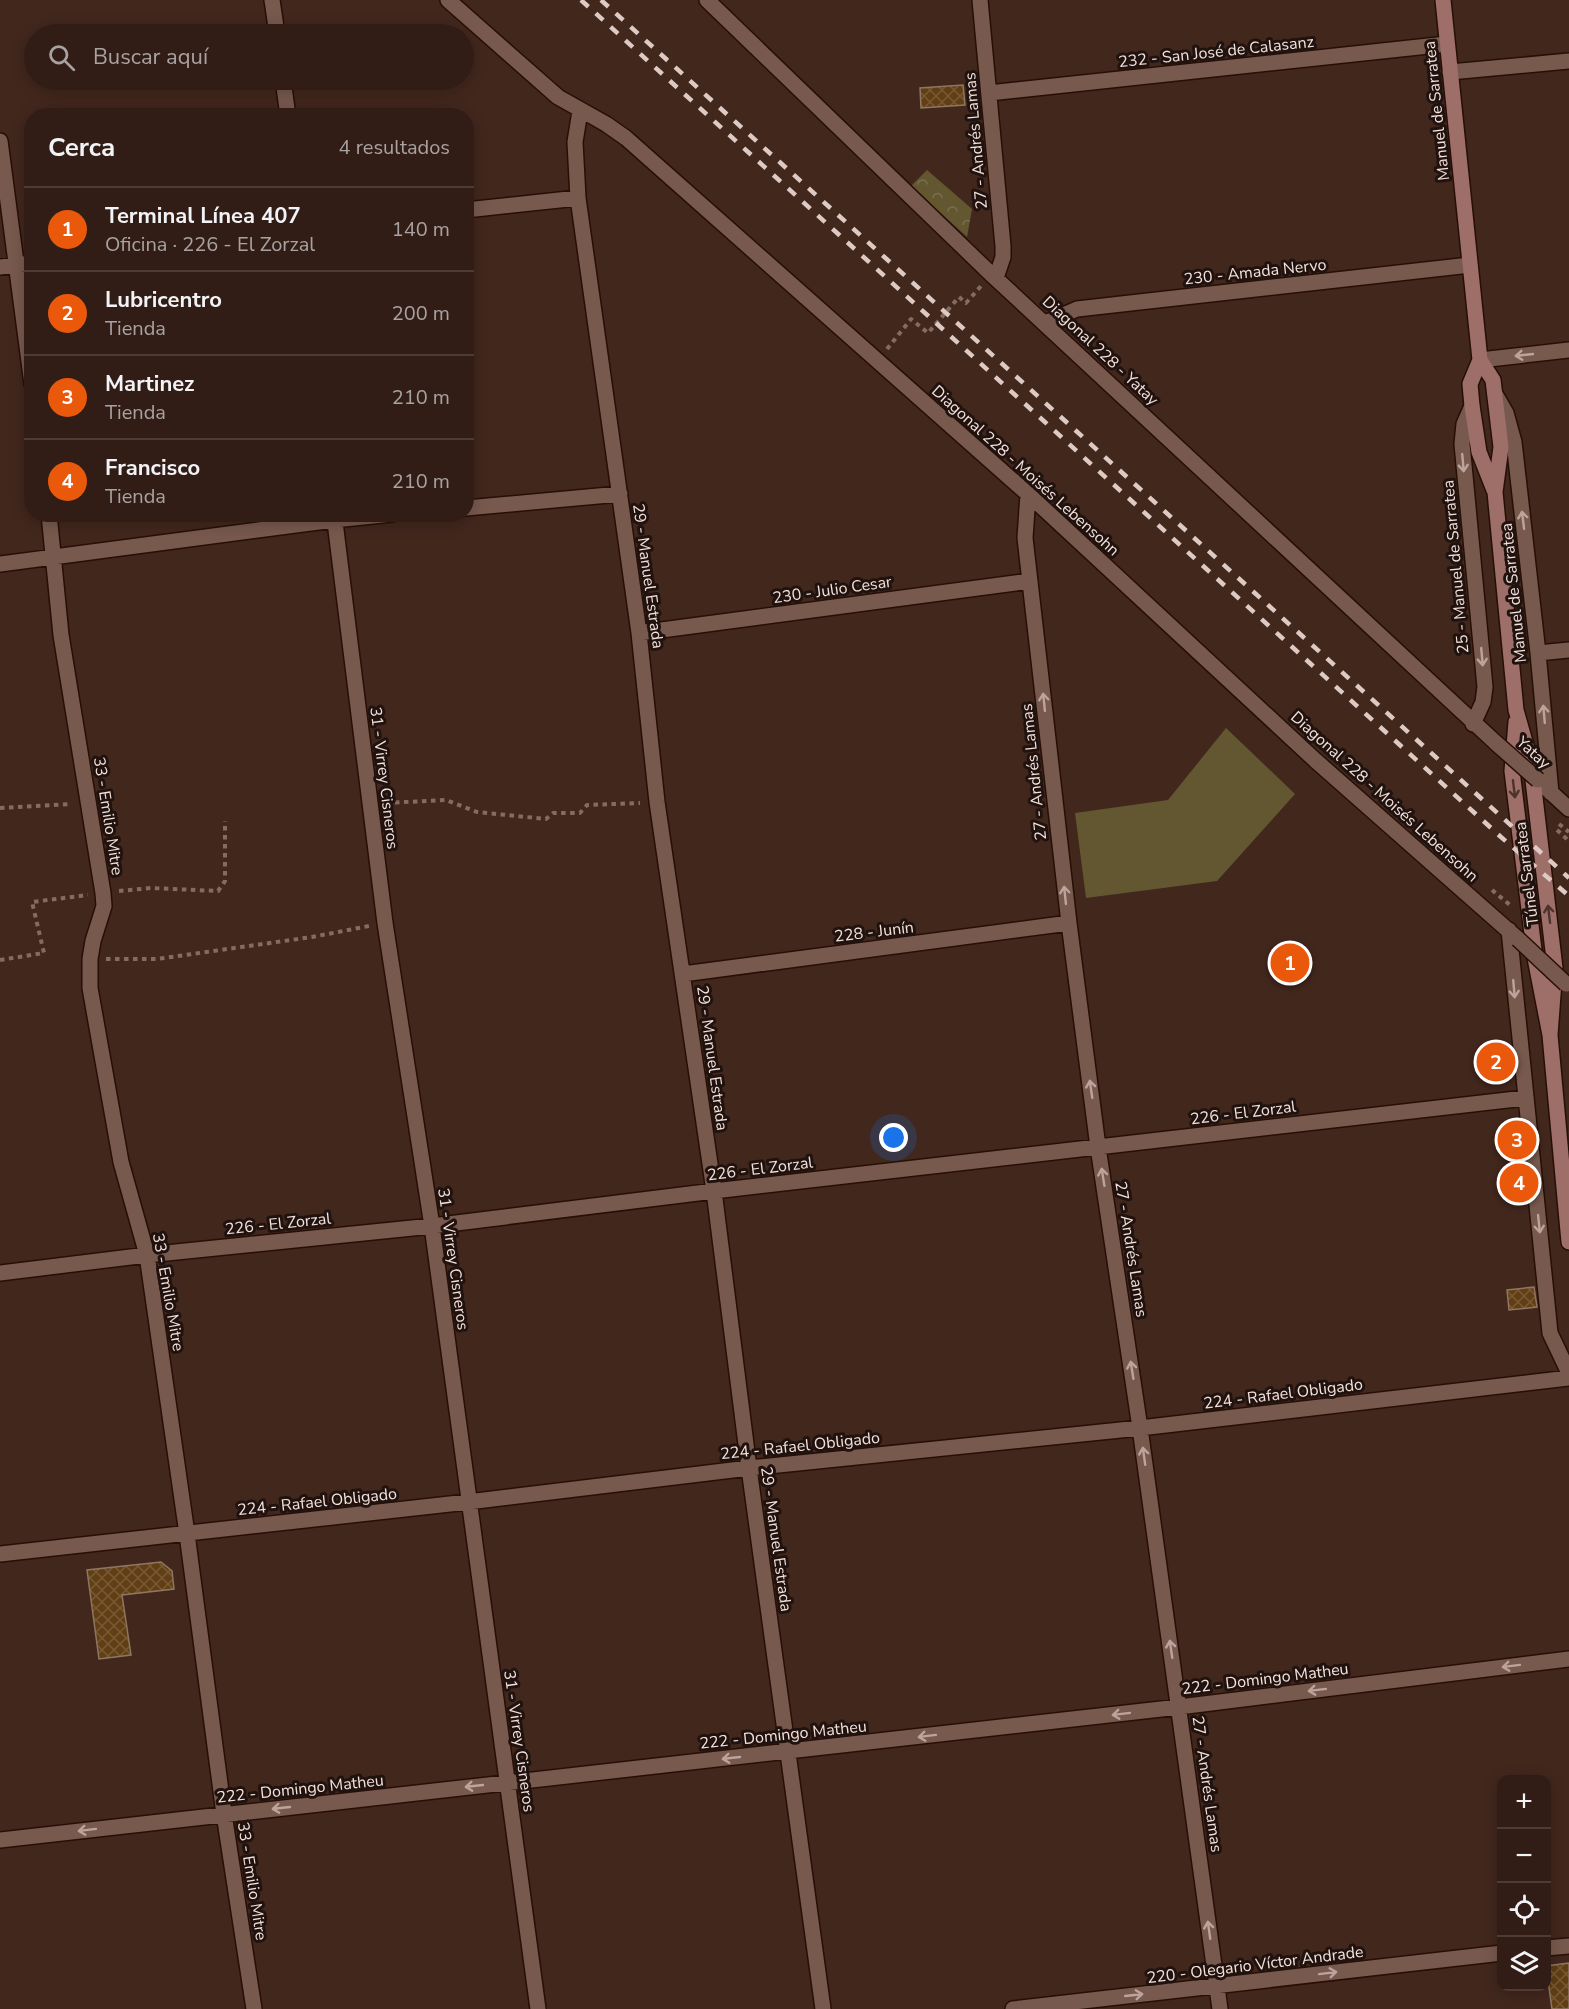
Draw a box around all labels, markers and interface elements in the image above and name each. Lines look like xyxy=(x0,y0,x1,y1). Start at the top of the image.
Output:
search box xyxy=(24,24,474,90)
street label: 232 - San José de Calasanz xyxy=(1117,31,1315,73)
street label: Manuel de Sarratea xyxy=(1419,40,1455,182)
icon: search xyxy=(45,41,78,74)
text: Buscar aquí xyxy=(93,42,208,72)
street label: 27 - Andrés Lamas xyxy=(959,72,993,210)
text: Cerca xyxy=(48,130,115,165)
text: 4 resultados xyxy=(339,134,450,161)
text: Terminal Línea 407 xyxy=(105,201,301,231)
text: 1 xyxy=(62,216,74,243)
text: 140 m xyxy=(392,216,450,243)
text: Oficina · 226 - El Zorzal xyxy=(105,231,315,258)
street label: 230 - Amada Nervo xyxy=(1183,254,1328,290)
text: Lubricentro xyxy=(105,285,222,315)
street label: Diagonal 228 - Yatay xyxy=(1037,291,1164,411)
text: 2 xyxy=(62,300,74,327)
text: 200 m xyxy=(392,300,450,327)
text: Tienda xyxy=(105,315,166,342)
one-way arrow xyxy=(1515,350,1535,361)
text: Martinez xyxy=(105,369,195,399)
street label: Diagonal 228 - Moisés Lebensohn xyxy=(927,380,1124,561)
text: 3 xyxy=(62,384,74,411)
text: 210 m xyxy=(392,384,450,411)
text: Tienda xyxy=(105,399,166,426)
one-way arrow xyxy=(1458,452,1469,472)
text: Francisco xyxy=(105,453,200,483)
text: 4 xyxy=(62,468,74,495)
text: 210 m xyxy=(392,468,450,495)
street label: 25 - Manuel de Sarratea xyxy=(1437,479,1475,655)
text: Tienda xyxy=(105,483,166,510)
street label: 29 - Manuel Estrada xyxy=(627,502,669,650)
one-way arrow xyxy=(1517,510,1528,530)
street label: Manuel de Sarratea xyxy=(1496,522,1532,664)
street label: 230 - Julio Cesar xyxy=(771,571,893,609)
one-way arrow xyxy=(1477,646,1488,666)
one-way arrow xyxy=(1038,692,1049,712)
street label: 27 - Andrés Lamas xyxy=(1016,702,1052,841)
one-way arrow xyxy=(1538,704,1549,724)
street label: 31 - Virrey Cisneros xyxy=(364,706,404,850)
street label: Diagonal 228 - Moisés Lebensohn xyxy=(1286,706,1483,887)
street label: Yatay xyxy=(1511,731,1556,774)
street label: 33 - Emilio Mitre xyxy=(88,755,128,877)
one-way arrow xyxy=(1509,778,1520,798)
street label: Túnel Sarratea xyxy=(1510,821,1544,927)
one-way arrow xyxy=(1060,886,1071,906)
one-way arrow xyxy=(1543,905,1554,925)
street label: 228 - Junín xyxy=(833,916,915,948)
pin: 1 xyxy=(1270,940,1310,986)
one-way arrow xyxy=(1509,978,1520,998)
street label: 29 - Manuel Estrada xyxy=(691,984,733,1132)
pin: 2 xyxy=(1476,1040,1516,1084)
one-way arrow xyxy=(1085,1079,1096,1099)
street label: 226 - El Zorzal xyxy=(1189,1096,1298,1130)
pin: 3 xyxy=(1498,1118,1537,1162)
your location xyxy=(879,1123,908,1152)
street label: 226 - El Zorzal xyxy=(706,1152,815,1186)
pin: 4 xyxy=(1500,1160,1538,1206)
one-way arrow xyxy=(1097,1168,1108,1188)
street label: 27 - Andrés Lamas xyxy=(1109,1180,1153,1319)
street label: 31 - Virrey Cisneros xyxy=(432,1187,474,1331)
street label: 226 - El Zorzal xyxy=(224,1207,332,1240)
one-way arrow xyxy=(1533,1214,1544,1234)
street label: 33 - Emilio Mitre xyxy=(147,1231,189,1353)
one-way arrow xyxy=(1126,1361,1137,1381)
street label: 224 - Rafael Obligado xyxy=(1202,1373,1364,1415)
street label: 224 - Rafael Obligado xyxy=(719,1427,881,1465)
one-way arrow xyxy=(1139,1447,1150,1466)
street label: 29 - Manuel Estrada xyxy=(755,1465,797,1613)
street label: 224 - Rafael Obligado xyxy=(236,1483,398,1521)
one-way arrow xyxy=(1166,1640,1177,1659)
street label: 222 - Domingo Matheu xyxy=(1181,1658,1350,1700)
one-way arrow xyxy=(1502,1661,1521,1672)
street label: 31 - Virrey Cisneros xyxy=(498,1669,540,1813)
one-way arrow xyxy=(1308,1685,1328,1696)
one-way arrow xyxy=(1112,1708,1131,1719)
street label: 222 - Domingo Matheu xyxy=(699,1715,868,1755)
street label: 27 - Andrés Lamas xyxy=(1187,1715,1227,1854)
one-way arrow xyxy=(918,1731,938,1742)
one-way arrow xyxy=(721,1753,741,1764)
street label: 222 - Domingo Matheu xyxy=(216,1769,385,1809)
map controls xyxy=(1497,1775,1551,1991)
button: + xyxy=(1497,1775,1551,1829)
one-way arrow xyxy=(465,1781,485,1792)
one-way arrow xyxy=(271,1803,291,1814)
street label: 33 - Emilio Mitre xyxy=(232,1820,272,1942)
one-way arrow xyxy=(77,1825,97,1836)
button: − xyxy=(1497,1829,1551,1883)
button: locate xyxy=(1497,1883,1551,1937)
one-way arrow xyxy=(1204,1921,1215,1941)
button: layers xyxy=(1497,1937,1551,1991)
street label: 220 - Olegario Víctor Andrade xyxy=(1146,1941,1365,1989)
one-way arrow xyxy=(1317,1968,1337,1979)
one-way arrow xyxy=(1124,1990,1144,2001)

